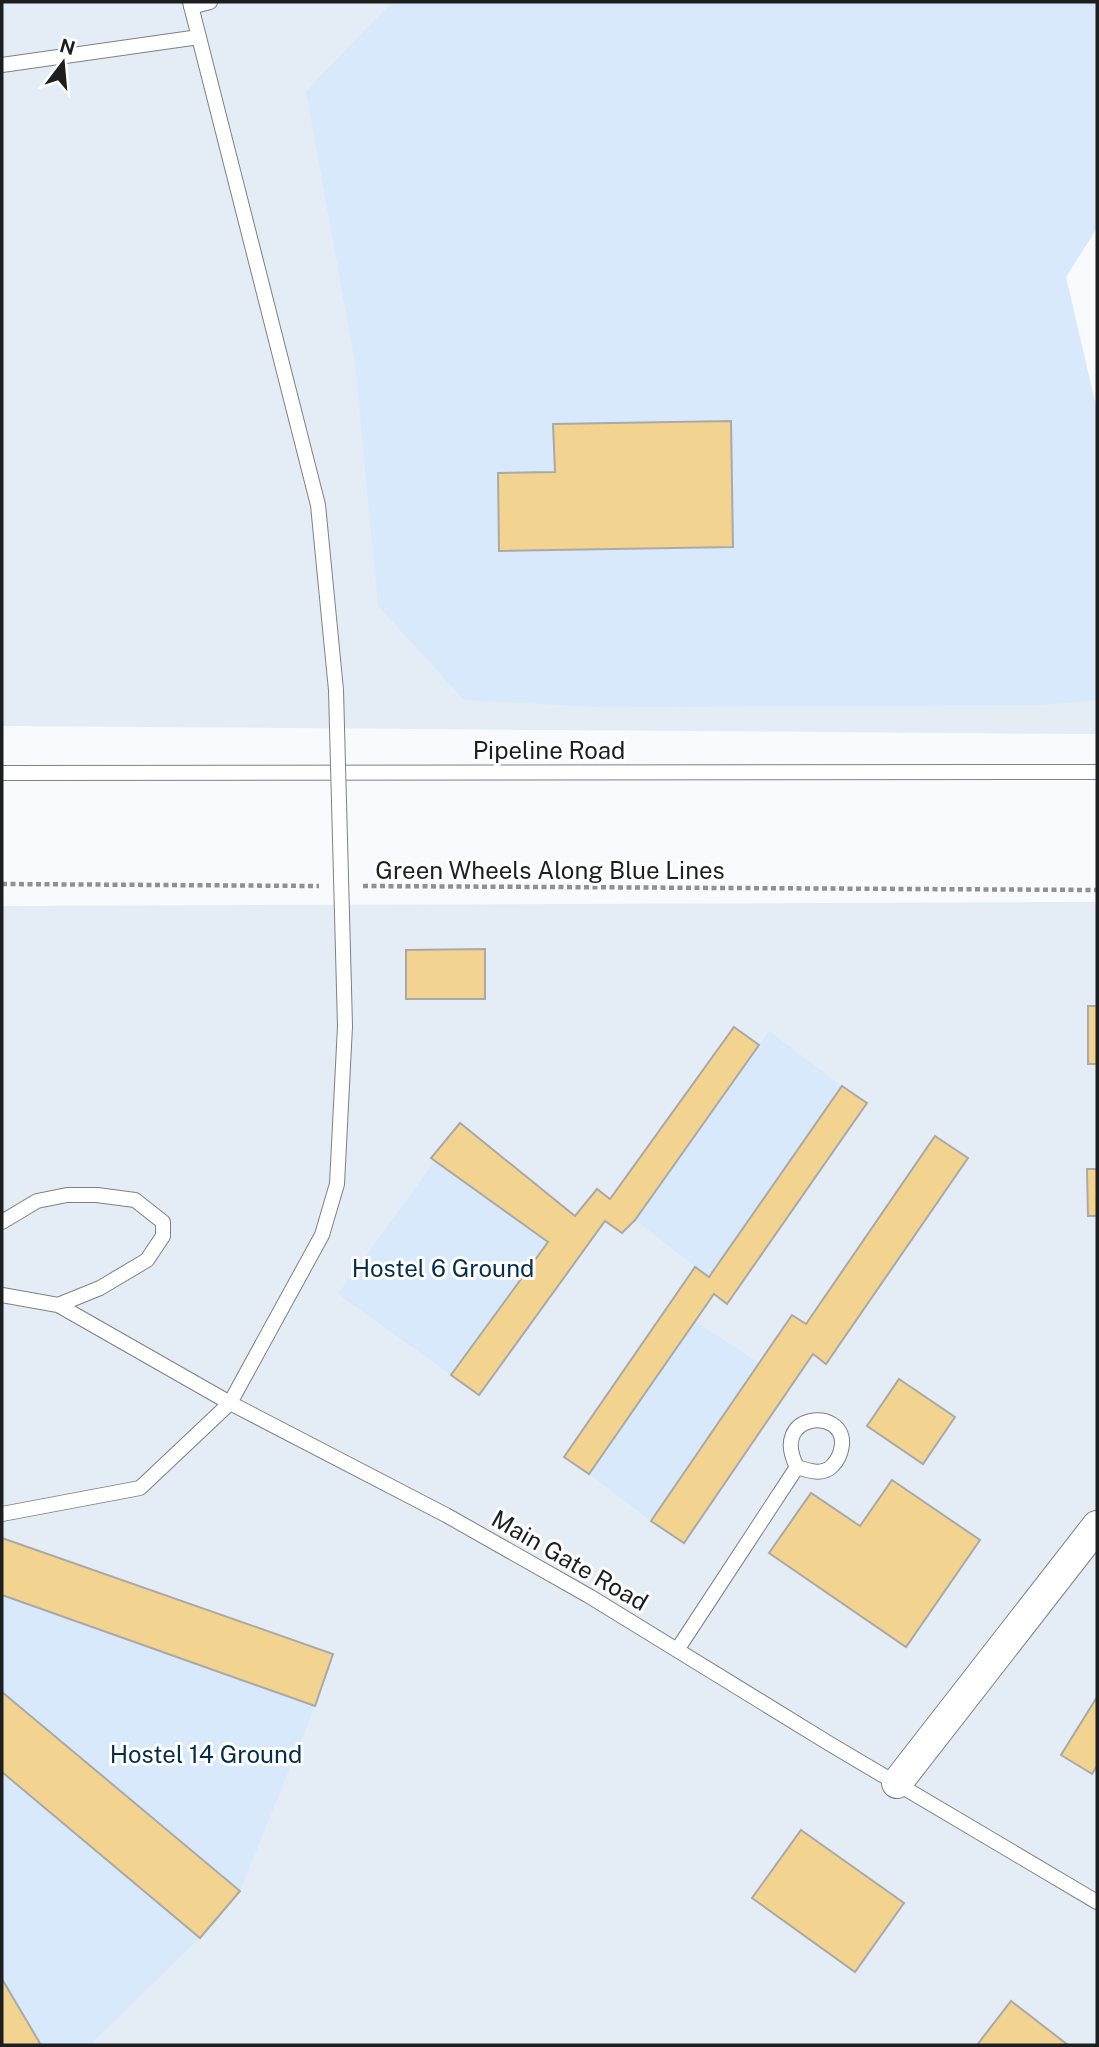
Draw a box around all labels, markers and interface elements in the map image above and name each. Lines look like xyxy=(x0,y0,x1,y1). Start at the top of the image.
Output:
north arrow xyxy=(28,28,98,98)
text: N xyxy=(58,34,78,59)
street label: Pipeline Road xyxy=(473,736,625,764)
street label: Green Wheels Along Blue Lines xyxy=(375,856,725,884)
park label: Hostel 6 Ground xyxy=(352,1254,534,1282)
street label: Main Gate Road xyxy=(487,1504,653,1616)
park label: Hostel 14 Ground xyxy=(110,1740,302,1768)

